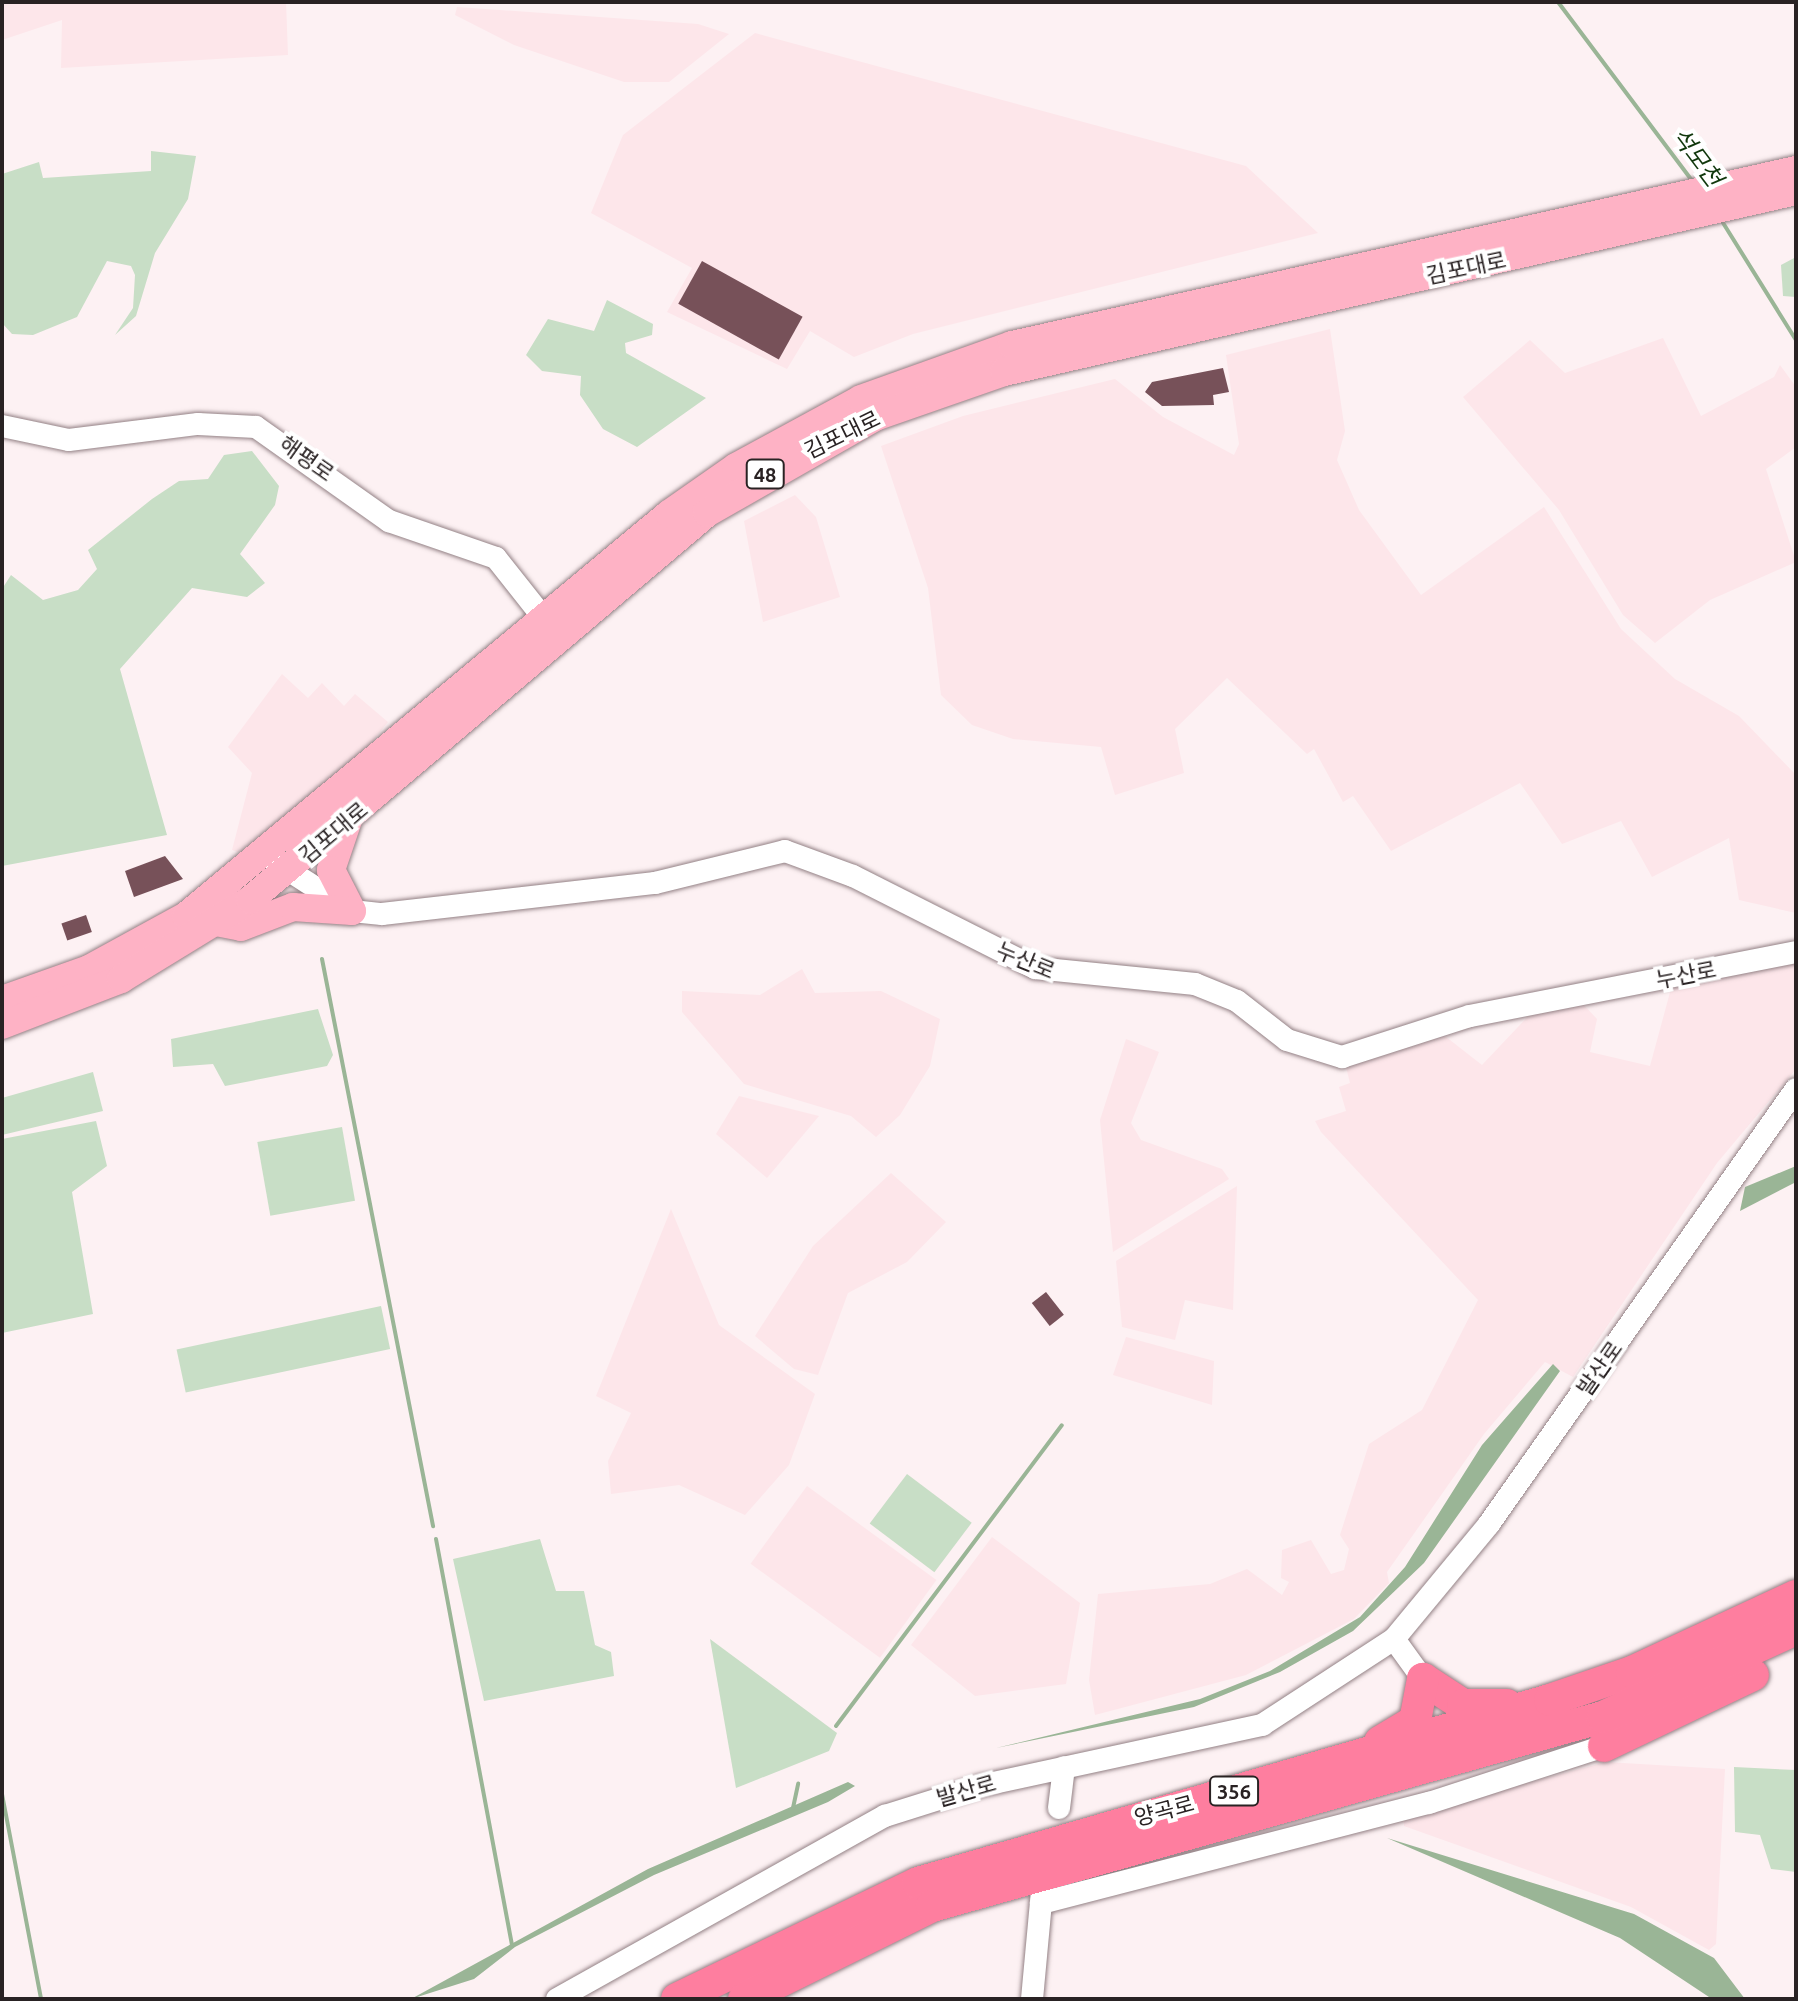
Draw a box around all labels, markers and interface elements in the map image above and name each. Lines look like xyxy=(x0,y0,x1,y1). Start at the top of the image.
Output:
water label: 석모천 xyxy=(1666,122,1728,192)
street label: 김포대로 xyxy=(1424,246,1508,288)
street label: 김포대로 xyxy=(800,404,884,464)
street label: 해평로 xyxy=(275,430,339,486)
road number: 48 xyxy=(745,458,785,490)
street label: 김포대로 xyxy=(294,796,372,868)
street label: 누산로 xyxy=(993,936,1059,984)
street label: 누산로 xyxy=(1654,955,1718,993)
street label: 발산로 xyxy=(1571,1336,1627,1400)
street label: 발산로 xyxy=(933,1769,999,1811)
road number: 356 xyxy=(1208,1775,1260,1807)
street label: 양곡로 xyxy=(1131,1789,1197,1831)

